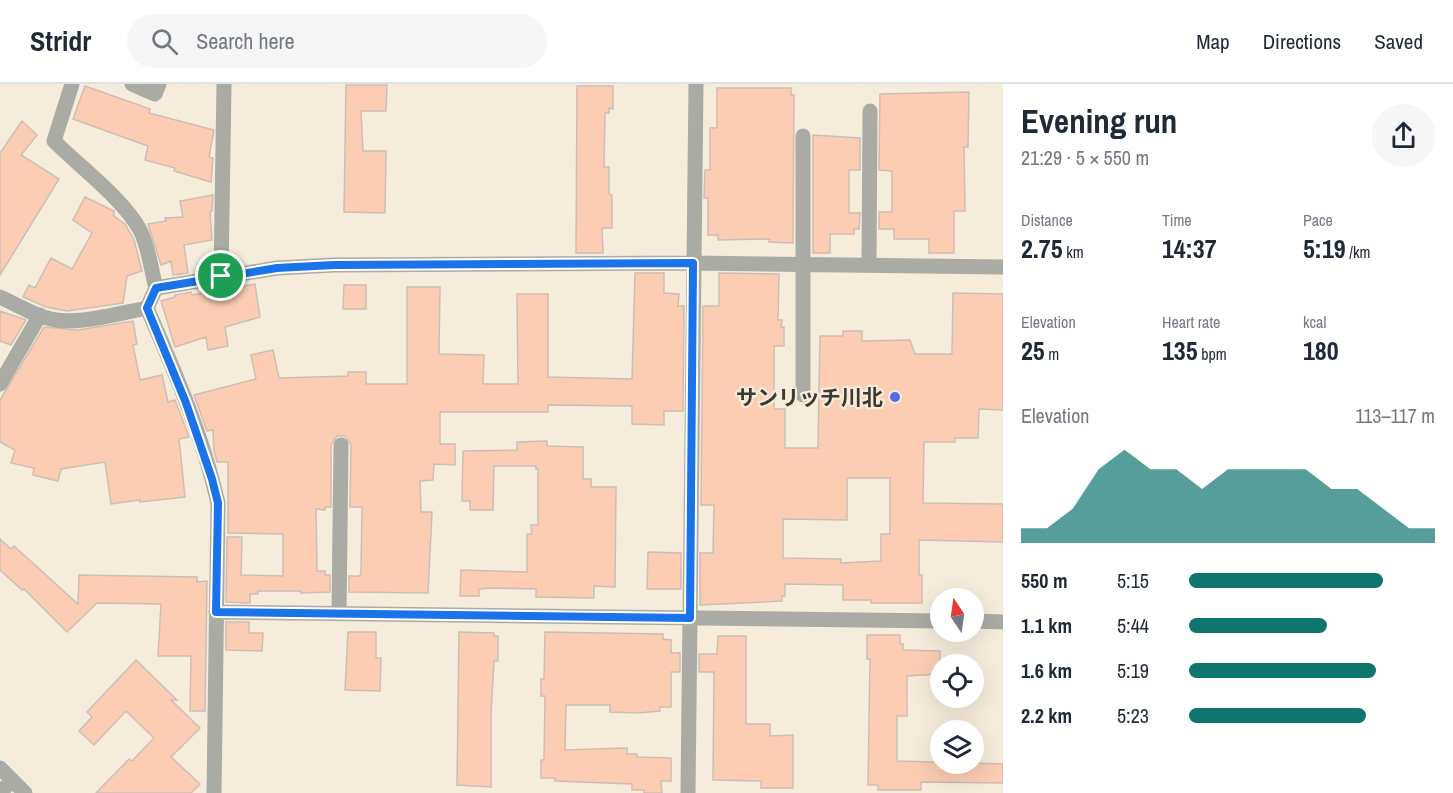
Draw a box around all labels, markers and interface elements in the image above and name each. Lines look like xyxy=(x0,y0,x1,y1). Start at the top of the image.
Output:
search box xyxy=(127,14,547,68)
text: Stridr xyxy=(30,22,91,60)
icon: search xyxy=(148,25,181,58)
text: Search here xyxy=(196,26,295,56)
text: Map xyxy=(1196,27,1230,56)
text: Directions xyxy=(1263,27,1341,56)
text: Saved xyxy=(1374,27,1423,56)
text: Evening run xyxy=(1021,99,1177,143)
button: share xyxy=(1372,104,1435,167)
text: 21:29 · 5 × 550 m xyxy=(1021,144,1149,171)
text: Distance xyxy=(1021,209,1073,231)
text: Time xyxy=(1162,209,1192,231)
text: Pace xyxy=(1303,209,1333,231)
text: 2.75 xyxy=(1021,231,1063,266)
text: 14:37 xyxy=(1162,231,1217,266)
text: 5:19 xyxy=(1303,231,1346,266)
text: km xyxy=(1063,241,1084,263)
text: /km xyxy=(1346,241,1370,263)
pin xyxy=(195,250,246,301)
icon: arrive xyxy=(204,259,237,292)
text: Elevation xyxy=(1021,311,1076,333)
text: Heart rate xyxy=(1162,311,1220,333)
text: kcal xyxy=(1303,311,1326,333)
text: 25 xyxy=(1021,333,1045,368)
text: 135 xyxy=(1162,333,1198,368)
text: 180 xyxy=(1303,333,1339,368)
text: m xyxy=(1045,343,1059,365)
text: bpm xyxy=(1198,343,1227,365)
place label: サンリッチ川北 xyxy=(736,383,883,412)
marker: サンリッチ川北 xyxy=(888,390,902,404)
text: Elevation xyxy=(1021,402,1089,429)
text: 113–117 m xyxy=(1355,402,1435,429)
text: 550 m xyxy=(1021,567,1068,594)
text: 5:15 xyxy=(1117,567,1149,594)
north arrow xyxy=(930,588,984,642)
map controls xyxy=(930,588,984,774)
text: 1.1 km xyxy=(1021,612,1072,639)
text: 5:44 xyxy=(1117,612,1149,639)
button: locate xyxy=(930,654,984,708)
text: 1.6 km xyxy=(1021,657,1072,684)
text: 5:19 xyxy=(1117,657,1149,684)
text: 2.2 km xyxy=(1021,702,1072,729)
text: 5:23 xyxy=(1117,702,1149,729)
button: layers xyxy=(930,720,984,774)

